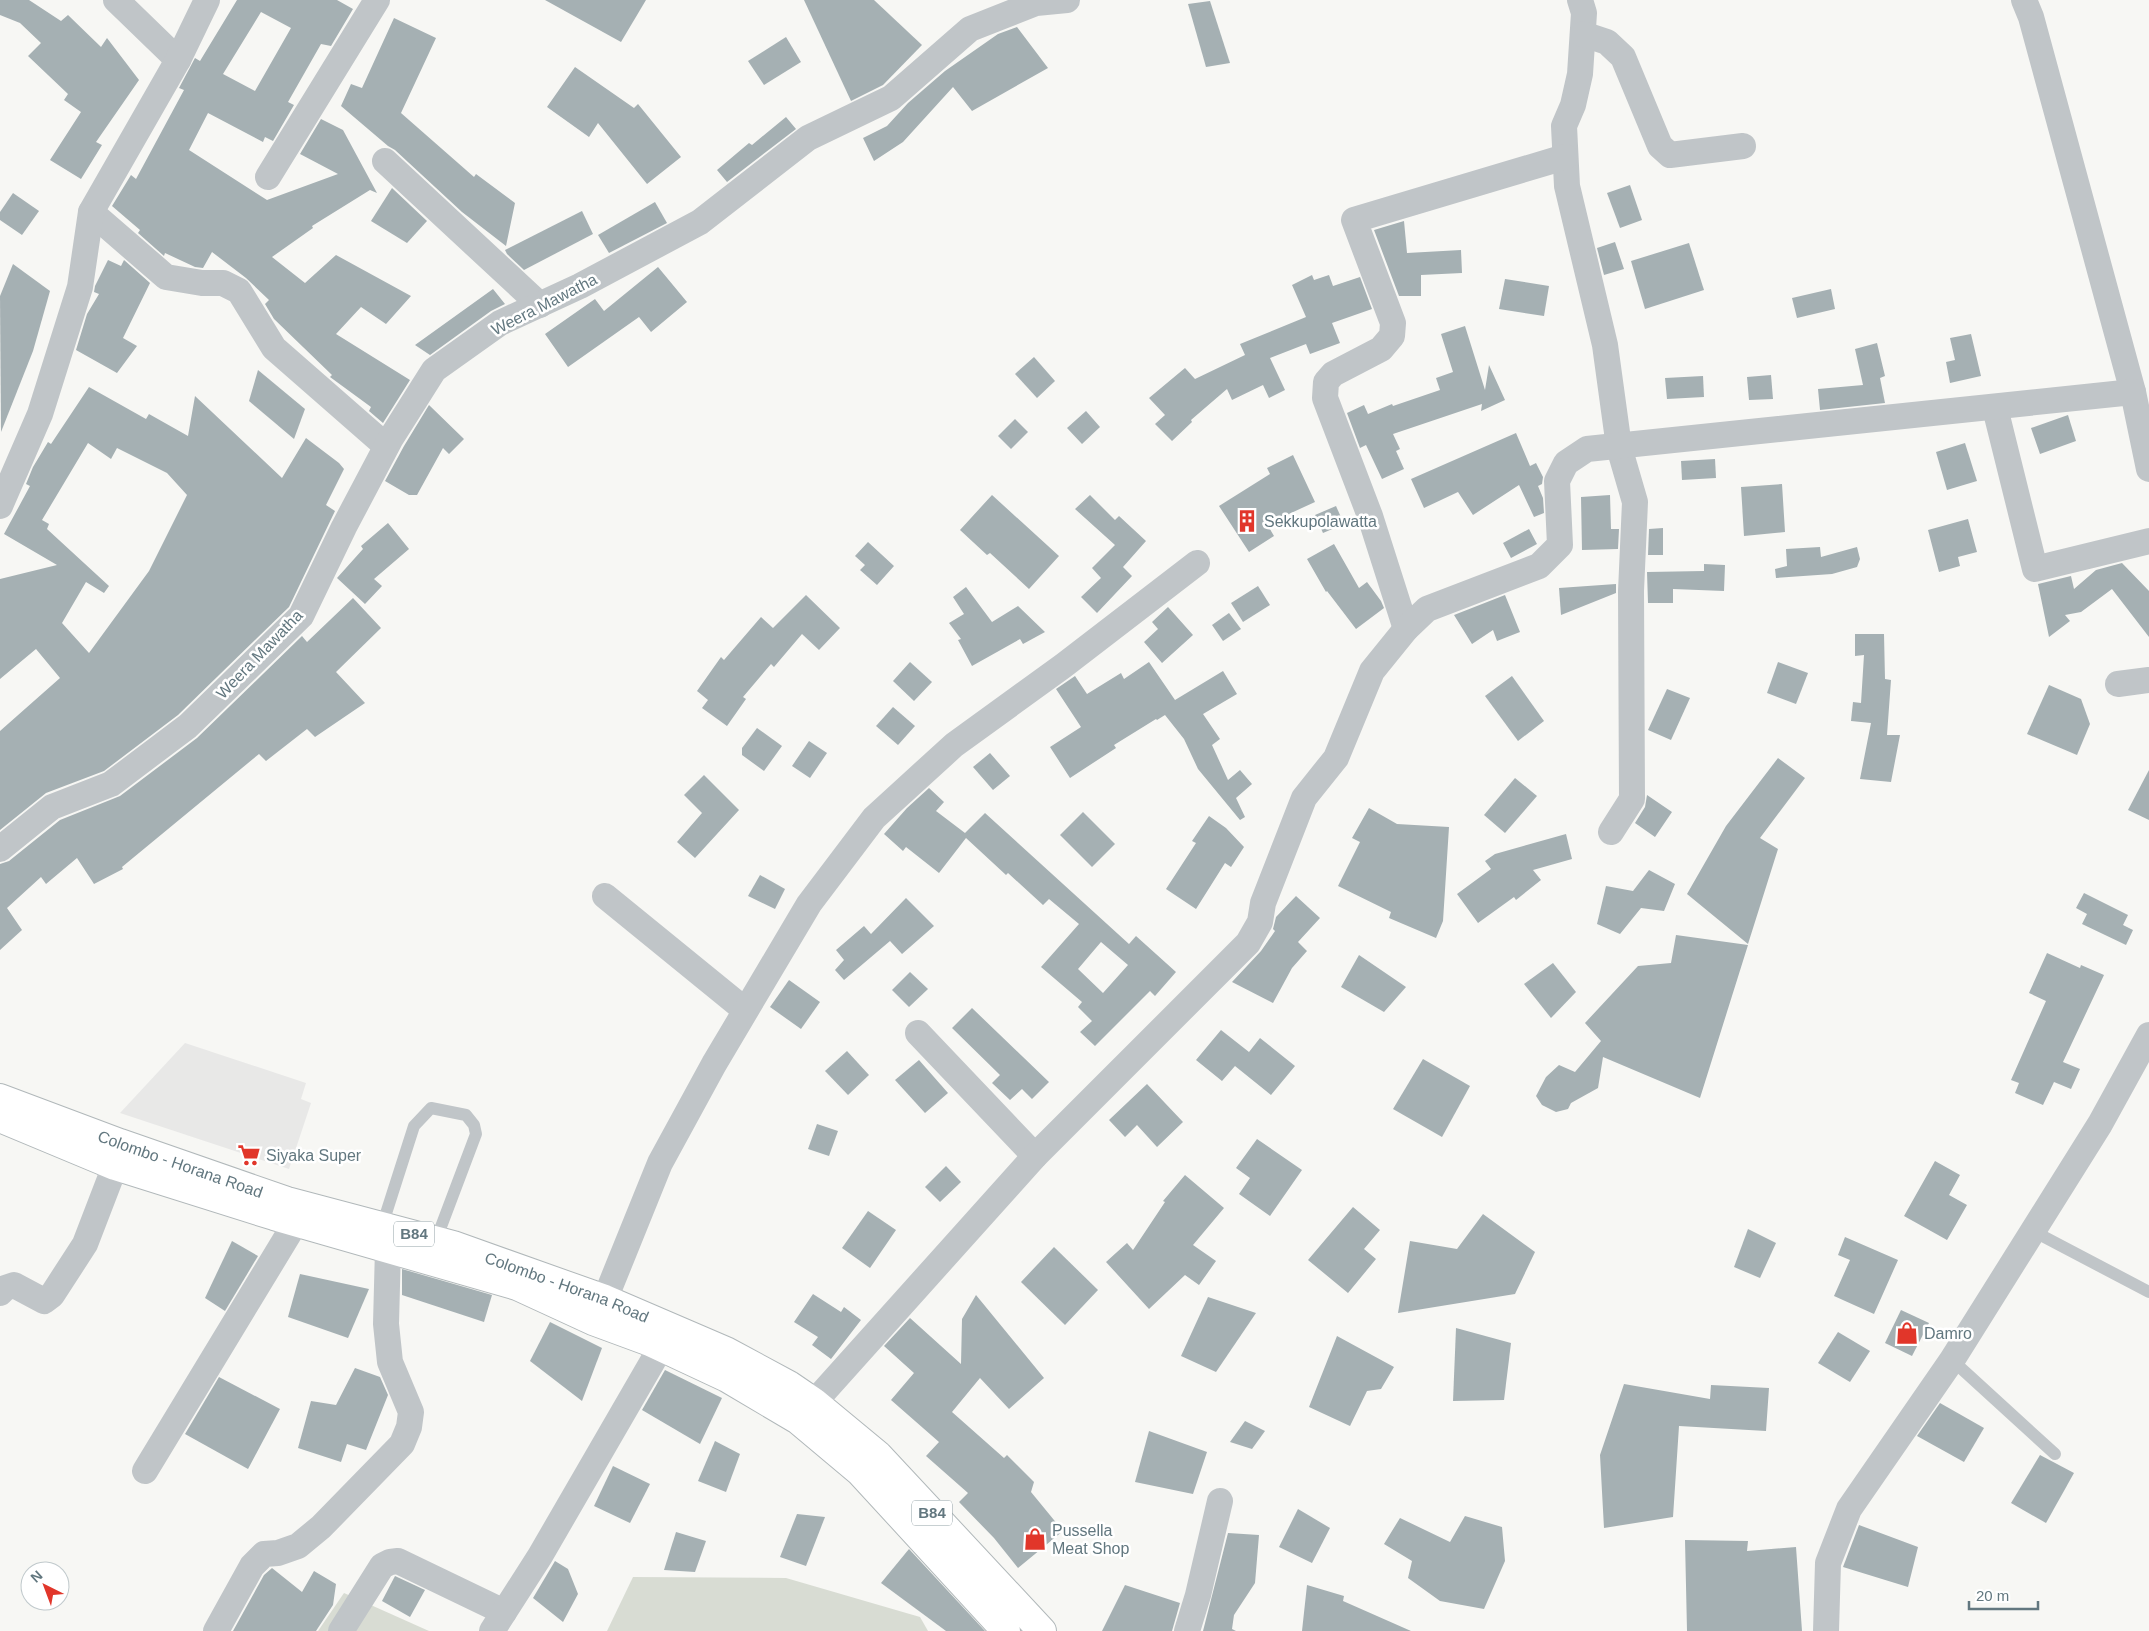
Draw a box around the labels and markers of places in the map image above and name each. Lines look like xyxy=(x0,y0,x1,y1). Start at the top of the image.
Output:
building icon: Sekkupolawatta xyxy=(1234,508,1260,534)
place label: Sekkupolawatta xyxy=(1264,513,1377,530)
supermarket icon: Siyaka Super xyxy=(236,1142,262,1168)
place label: Siyaka Super xyxy=(266,1147,362,1164)
shop icon: Damro xyxy=(1894,1320,1920,1346)
place label: Damro xyxy=(1924,1325,1972,1342)
place label: Pussella Meat Shop xyxy=(1052,1522,1129,1557)
shop icon: Pussella Meat Shop xyxy=(1022,1526,1048,1552)

